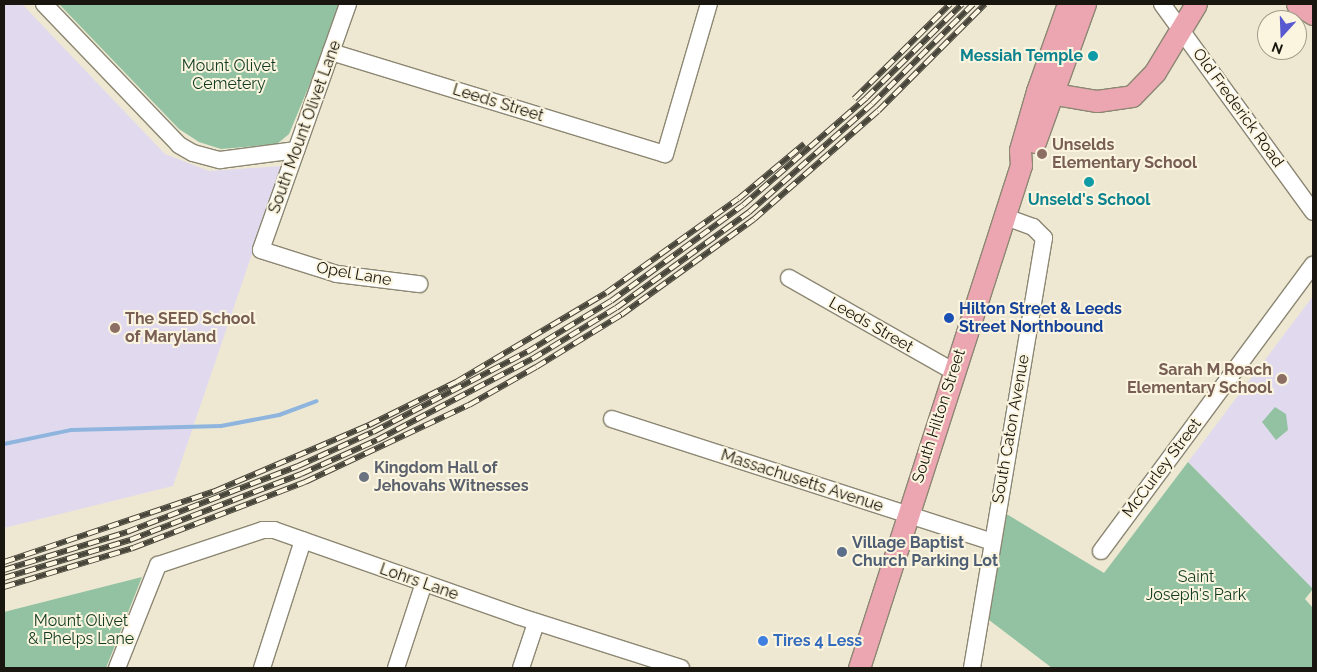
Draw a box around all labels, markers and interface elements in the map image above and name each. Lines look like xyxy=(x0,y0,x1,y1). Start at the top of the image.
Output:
north arrow xyxy=(1257,10,1307,60)
street label: South Mount Olivet Lane xyxy=(265,38,345,216)
text: N xyxy=(1269,39,1285,58)
street label: Old Frederick Road xyxy=(1188,45,1288,171)
place label: Messiah Temple xyxy=(960,46,1083,66)
marker: Messiah Temple xyxy=(1087,50,1099,62)
park label: Mount Olivet Cemetery xyxy=(182,56,276,94)
street label: Leeds Street xyxy=(450,80,546,126)
place label: Unselds Elementary School xyxy=(1052,135,1197,173)
marker: Unselds Elementary School xyxy=(1036,148,1048,160)
marker: Unseld's School xyxy=(1083,176,1095,188)
place label: Unseld's School xyxy=(1028,190,1150,210)
street label: Opel Lane xyxy=(315,258,393,290)
street label: Leeds Street xyxy=(825,293,917,357)
place label: Hilton Street & Leeds Street Northbound xyxy=(959,299,1122,337)
place label: The SEED School of Maryland xyxy=(125,309,255,347)
marker: Hilton Street & Leeds Street Northbound xyxy=(943,312,955,324)
marker: The SEED School of Maryland xyxy=(109,322,121,334)
street label: South Hilton Street xyxy=(908,347,970,485)
street label: South Caton Avenue xyxy=(988,353,1034,505)
place label: Sarah M Roach Elementary School xyxy=(1127,360,1272,398)
marker: Sarah M Roach Elementary School xyxy=(1276,373,1288,385)
street label: McCurley Street xyxy=(1118,415,1206,521)
street label: Massachusetts Avenue xyxy=(718,446,886,516)
place label: Kingdom Hall of Jehovahs Witnesses xyxy=(374,458,529,496)
marker: Kingdom Hall of Jehovahs Witnesses xyxy=(358,471,370,483)
place label: Village Baptist Church Parking Lot xyxy=(852,533,998,571)
marker: Village Baptist Church Parking Lot xyxy=(836,546,848,558)
street label: Lohrs Lane xyxy=(377,560,461,604)
park label: Saint Joseph's Park xyxy=(1146,567,1246,605)
park label: Mount Olivet & Phelps Lane xyxy=(28,611,134,649)
place label: Tires 4 Less xyxy=(773,631,862,651)
marker: Tires 4 Less xyxy=(757,635,769,647)

